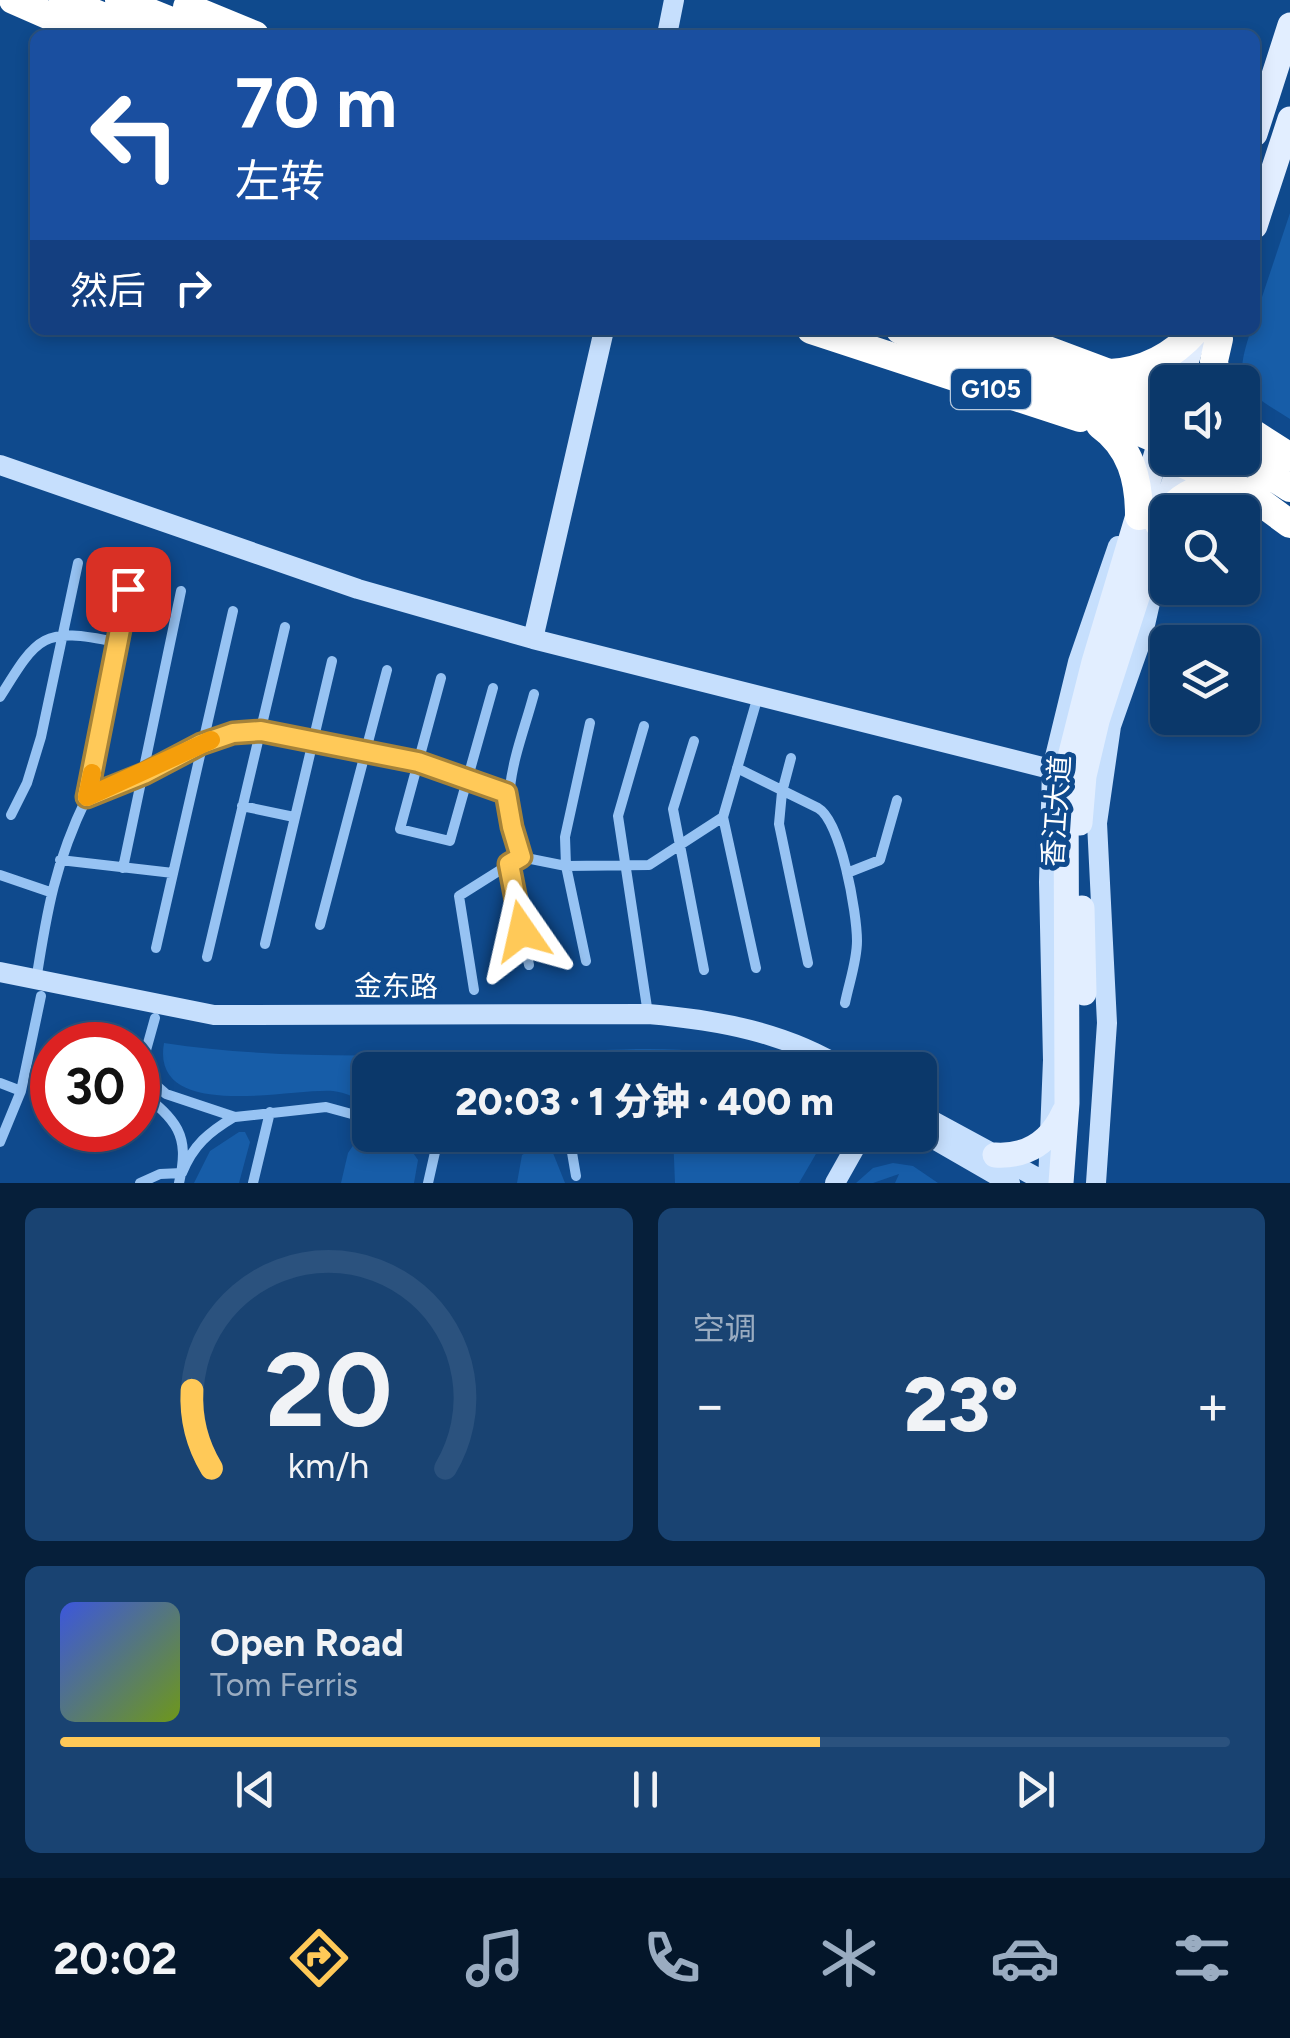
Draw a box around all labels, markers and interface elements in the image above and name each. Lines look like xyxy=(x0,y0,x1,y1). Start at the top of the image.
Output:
text: 70 m xyxy=(235,60,397,145)
icon: left xyxy=(70,70,200,200)
text: 左转 xyxy=(235,154,325,208)
icon: right xyxy=(166,260,221,315)
text: 然后 xyxy=(70,268,146,314)
map controls xyxy=(1150,365,1260,735)
button: sound xyxy=(1150,365,1260,475)
road number: G105 xyxy=(951,369,1031,409)
button: search xyxy=(1150,495,1260,605)
pin xyxy=(86,547,171,632)
icon: arrive xyxy=(101,562,156,617)
button: layers xyxy=(1150,625,1260,735)
street label: 香江大道 xyxy=(1035,754,1077,868)
position arrow xyxy=(470,879,574,983)
street label: 金东路 xyxy=(354,968,438,1004)
speed limit sign: 30 xyxy=(30,1022,160,1152)
text: 20:03 · 1 分钟 · 400 m xyxy=(455,1079,834,1125)
text: 空调 xyxy=(693,1310,757,1348)
text: 20 xyxy=(265,1327,393,1452)
text: 23° xyxy=(904,1360,1019,1450)
text: − xyxy=(693,1372,727,1438)
text: + xyxy=(1196,1372,1230,1438)
text: km/h xyxy=(288,1444,370,1487)
text: Open Road xyxy=(210,1620,404,1666)
text: Tom Ferris xyxy=(210,1666,358,1704)
icon: previous xyxy=(228,1762,283,1817)
icon: pause xyxy=(618,1762,673,1817)
icon: next xyxy=(1008,1762,1063,1817)
icon: directions xyxy=(284,1923,354,1993)
icon: music xyxy=(460,1923,530,1993)
icon: phone xyxy=(637,1923,707,1993)
icon: climate xyxy=(814,1923,884,1993)
icon: car xyxy=(990,1923,1060,1993)
icon: filters xyxy=(1167,1923,1237,1993)
text: 20:02 xyxy=(53,1931,177,1985)

